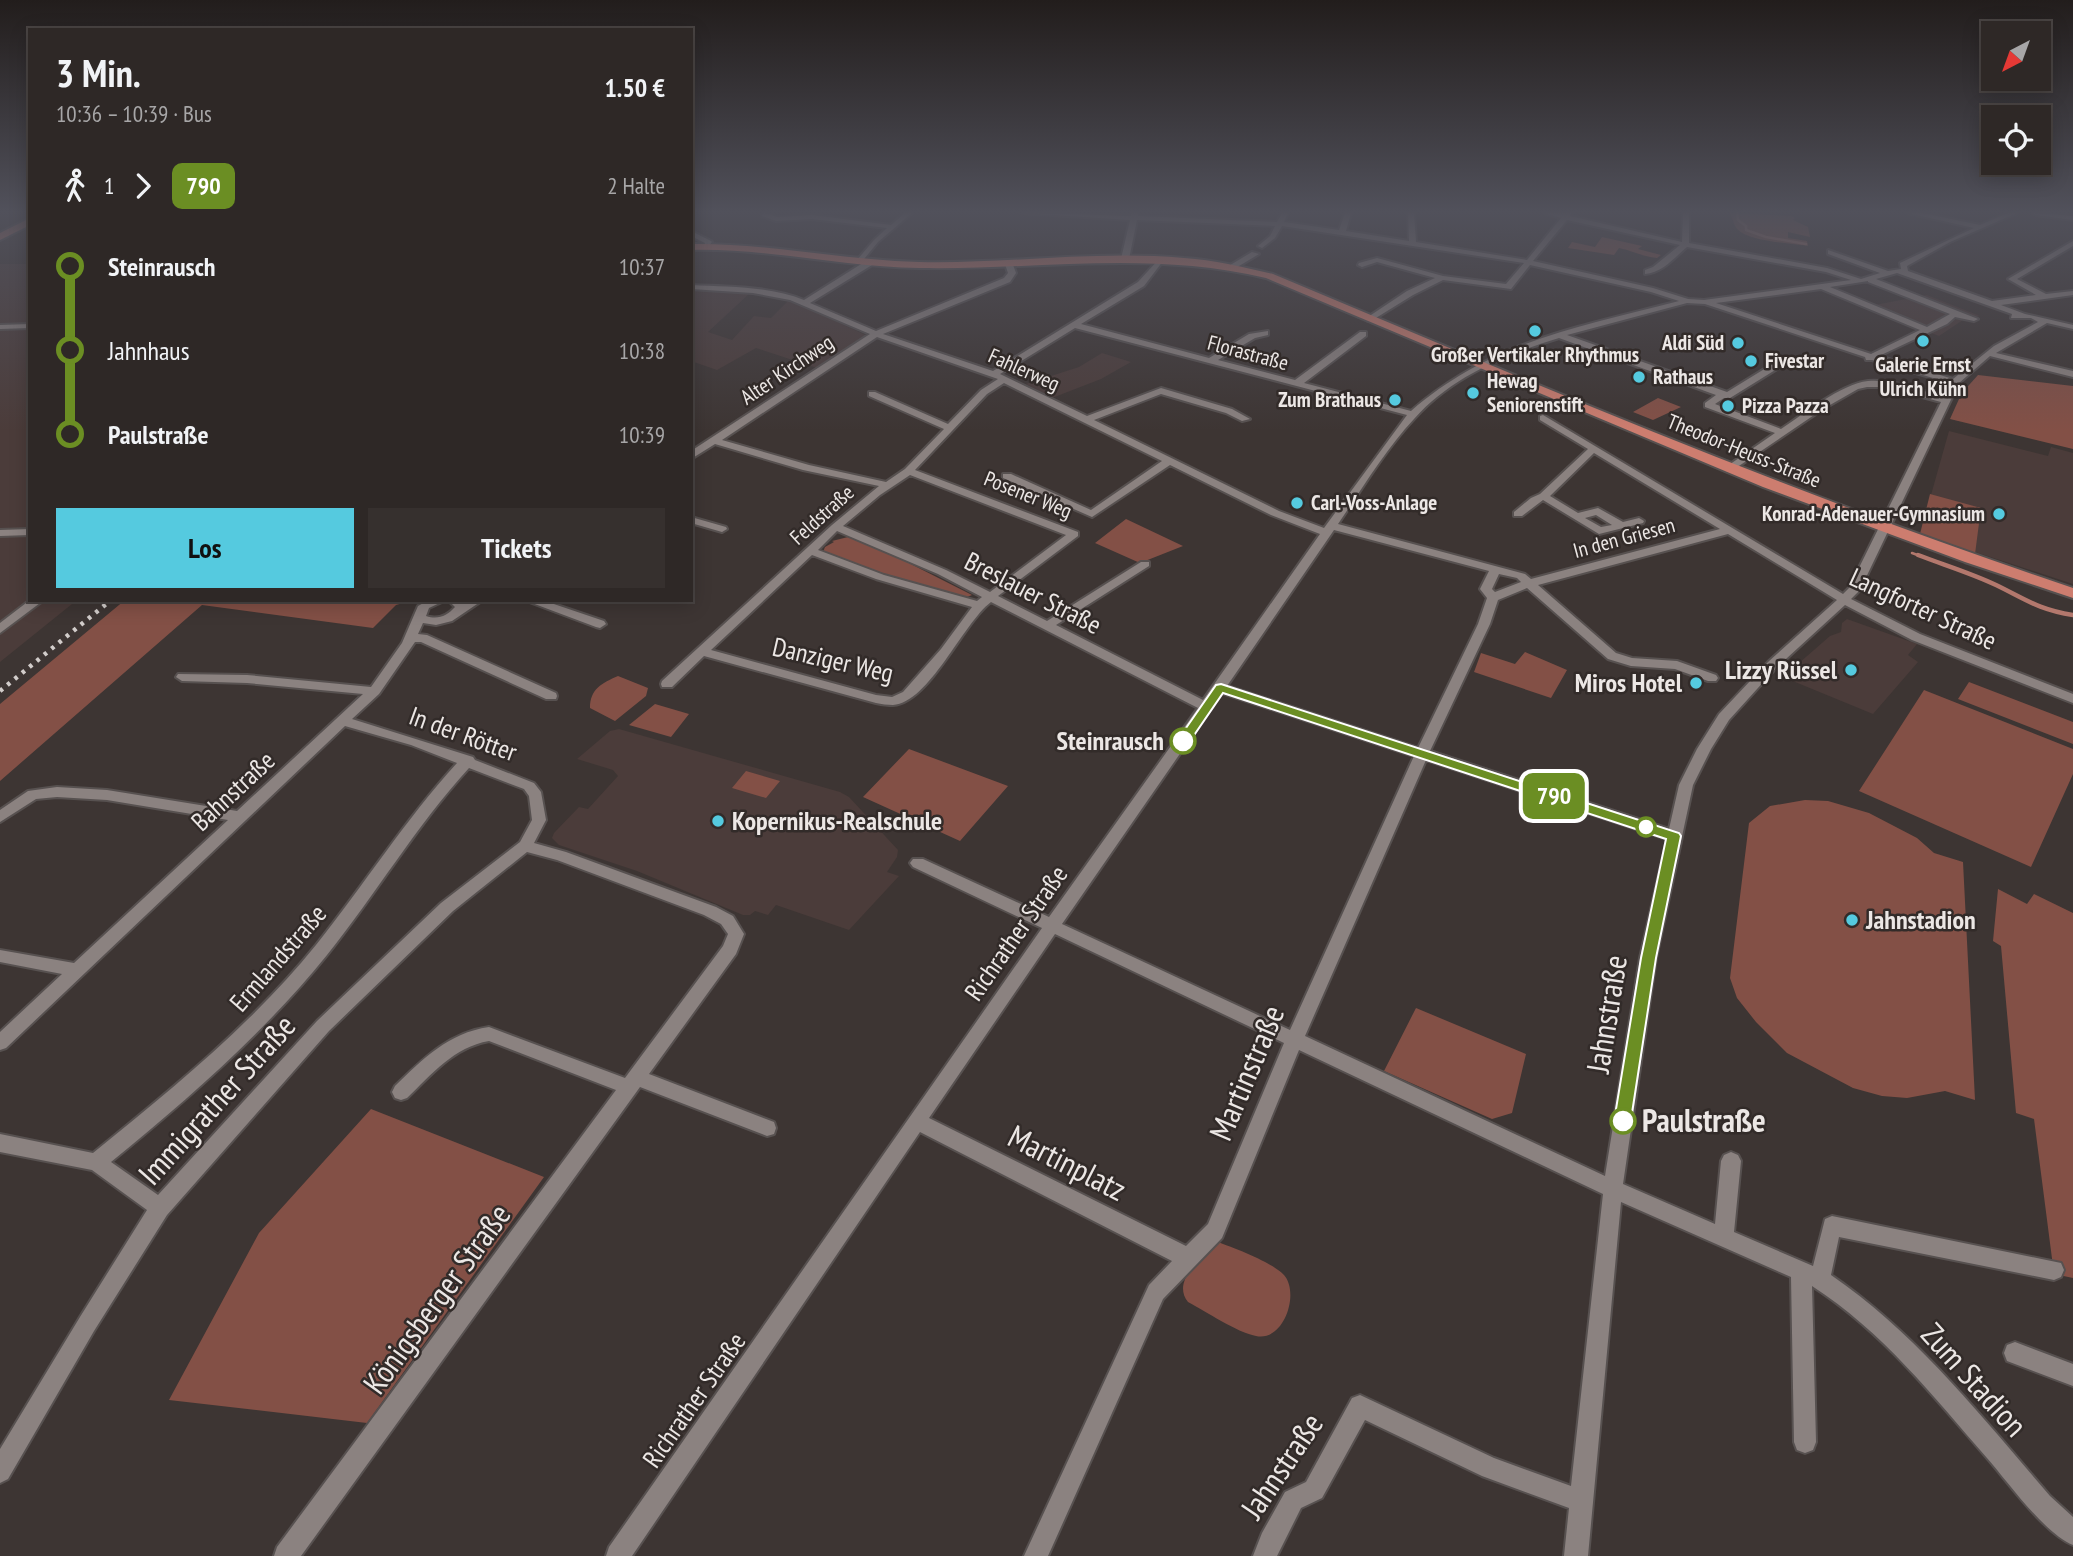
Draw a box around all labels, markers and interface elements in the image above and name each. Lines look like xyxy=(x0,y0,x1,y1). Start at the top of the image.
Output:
north arrow xyxy=(1981,21,2051,91)
map controls xyxy=(1981,21,2051,175)
text: 3 Min. xyxy=(56,48,141,97)
text: 1.50 € xyxy=(604,71,665,104)
text: 10:36 – 10:39 · Bus xyxy=(56,99,212,128)
button: locate xyxy=(1981,105,2051,175)
icon: walk xyxy=(56,167,94,205)
icon: forward xyxy=(124,167,162,205)
text: 790 xyxy=(186,170,221,201)
text: 1 xyxy=(104,171,114,200)
text: 2 Halte xyxy=(607,171,665,200)
text: Steinrausch xyxy=(108,250,215,283)
text: 10:37 xyxy=(619,252,665,281)
marker: Großer Vertikaler Rhythmus xyxy=(1527,323,1543,339)
street label: Alter Kirchweg xyxy=(735,329,838,411)
street label: Florastraße xyxy=(1205,329,1292,376)
place label: Aldi Süd xyxy=(1661,329,1724,356)
marker: Galerie Ernst Ulrich Kühn xyxy=(1915,333,1931,349)
text: Jahnhaus xyxy=(108,334,189,367)
marker: Aldi Süd xyxy=(1730,335,1746,351)
text: 10:38 xyxy=(619,336,665,365)
place label: Großer Vertikaler Rhythmus xyxy=(1431,341,1639,368)
street label: Fahlerweg xyxy=(984,342,1064,397)
place label: Fivestar xyxy=(1765,347,1825,374)
place label: Galerie Ernst Ulrich Kühn xyxy=(1875,351,1971,402)
marker: Fivestar xyxy=(1743,353,1759,369)
place label: Rathaus xyxy=(1653,363,1713,390)
place label: Hewag Seniorenstift xyxy=(1487,367,1583,418)
marker: Rathaus xyxy=(1631,369,1647,385)
marker: Hewag Seniorenstift xyxy=(1465,385,1481,401)
place label: Zum Brathaus xyxy=(1278,386,1381,413)
marker: Zum Brathaus xyxy=(1387,392,1403,408)
place label: Pizza Pazza xyxy=(1742,392,1829,419)
marker: Pizza Pazza xyxy=(1720,398,1736,414)
street label: Theodor-Heuss-Straße xyxy=(1663,407,1825,494)
text: Paulstraße xyxy=(108,418,209,451)
text: 10:39 xyxy=(619,420,665,449)
street label: Posener Weg xyxy=(980,465,1076,524)
street label: Feldstraße xyxy=(784,479,859,551)
place label: Carl-Voss-Anlage xyxy=(1311,489,1437,516)
marker: Carl-Voss-Anlage xyxy=(1289,495,1305,511)
place label: Konrad-Adenauer-Gymnasium xyxy=(1762,500,1985,527)
marker: Konrad-Adenauer-Gymnasium xyxy=(1991,506,2007,522)
button: Los xyxy=(56,508,354,588)
button: Tickets xyxy=(368,508,665,588)
street label: In den Griesen xyxy=(1570,511,1678,564)
street label: Breslauer Straße xyxy=(959,544,1107,641)
street label: Langforter Straße xyxy=(1844,560,2002,657)
street label: Danziger Weg xyxy=(769,630,897,689)
place label: Lizzy Rüssel xyxy=(1725,653,1838,686)
marker: Lizzy Rüssel xyxy=(1843,662,1859,678)
place label: Miros Hotel xyxy=(1575,666,1683,699)
marker: Miros Hotel xyxy=(1688,675,1704,691)
street label: In der Rötter xyxy=(405,699,522,768)
place label: Steinrausch xyxy=(1057,724,1164,757)
marker: Steinrausch xyxy=(1170,728,1196,754)
street label: Bahnstraße xyxy=(184,744,281,838)
line badge: 790 xyxy=(1514,773,1594,819)
text: 790 xyxy=(1537,780,1571,811)
place label: Kopernikus-Realschule xyxy=(732,804,942,837)
marker: Kopernikus-Realschule xyxy=(710,813,726,829)
unlabelled marker xyxy=(1636,817,1656,837)
street label: Richrather Straße xyxy=(957,859,1074,1007)
street label: Ermlandstraße xyxy=(222,897,333,1018)
place label: Jahnstadion xyxy=(1865,903,1976,936)
marker: Jahnstadion xyxy=(1844,912,1860,928)
street label: Jahnstraße xyxy=(1576,952,1636,1077)
street label: Martinstraße xyxy=(1199,999,1293,1146)
street label: Immigrather Straße xyxy=(128,1005,304,1194)
place label: Paulstraße xyxy=(1642,1099,1766,1141)
marker: Paulstraße xyxy=(1610,1108,1636,1134)
street label: Martinplatz xyxy=(1001,1115,1134,1210)
street label: Königsberger Straße xyxy=(353,1195,519,1402)
street label: Zum Stadion xyxy=(1913,1314,2037,1445)
street label: Richrather Straße xyxy=(635,1326,752,1474)
street label: Jahnstraße xyxy=(1230,1405,1332,1527)

